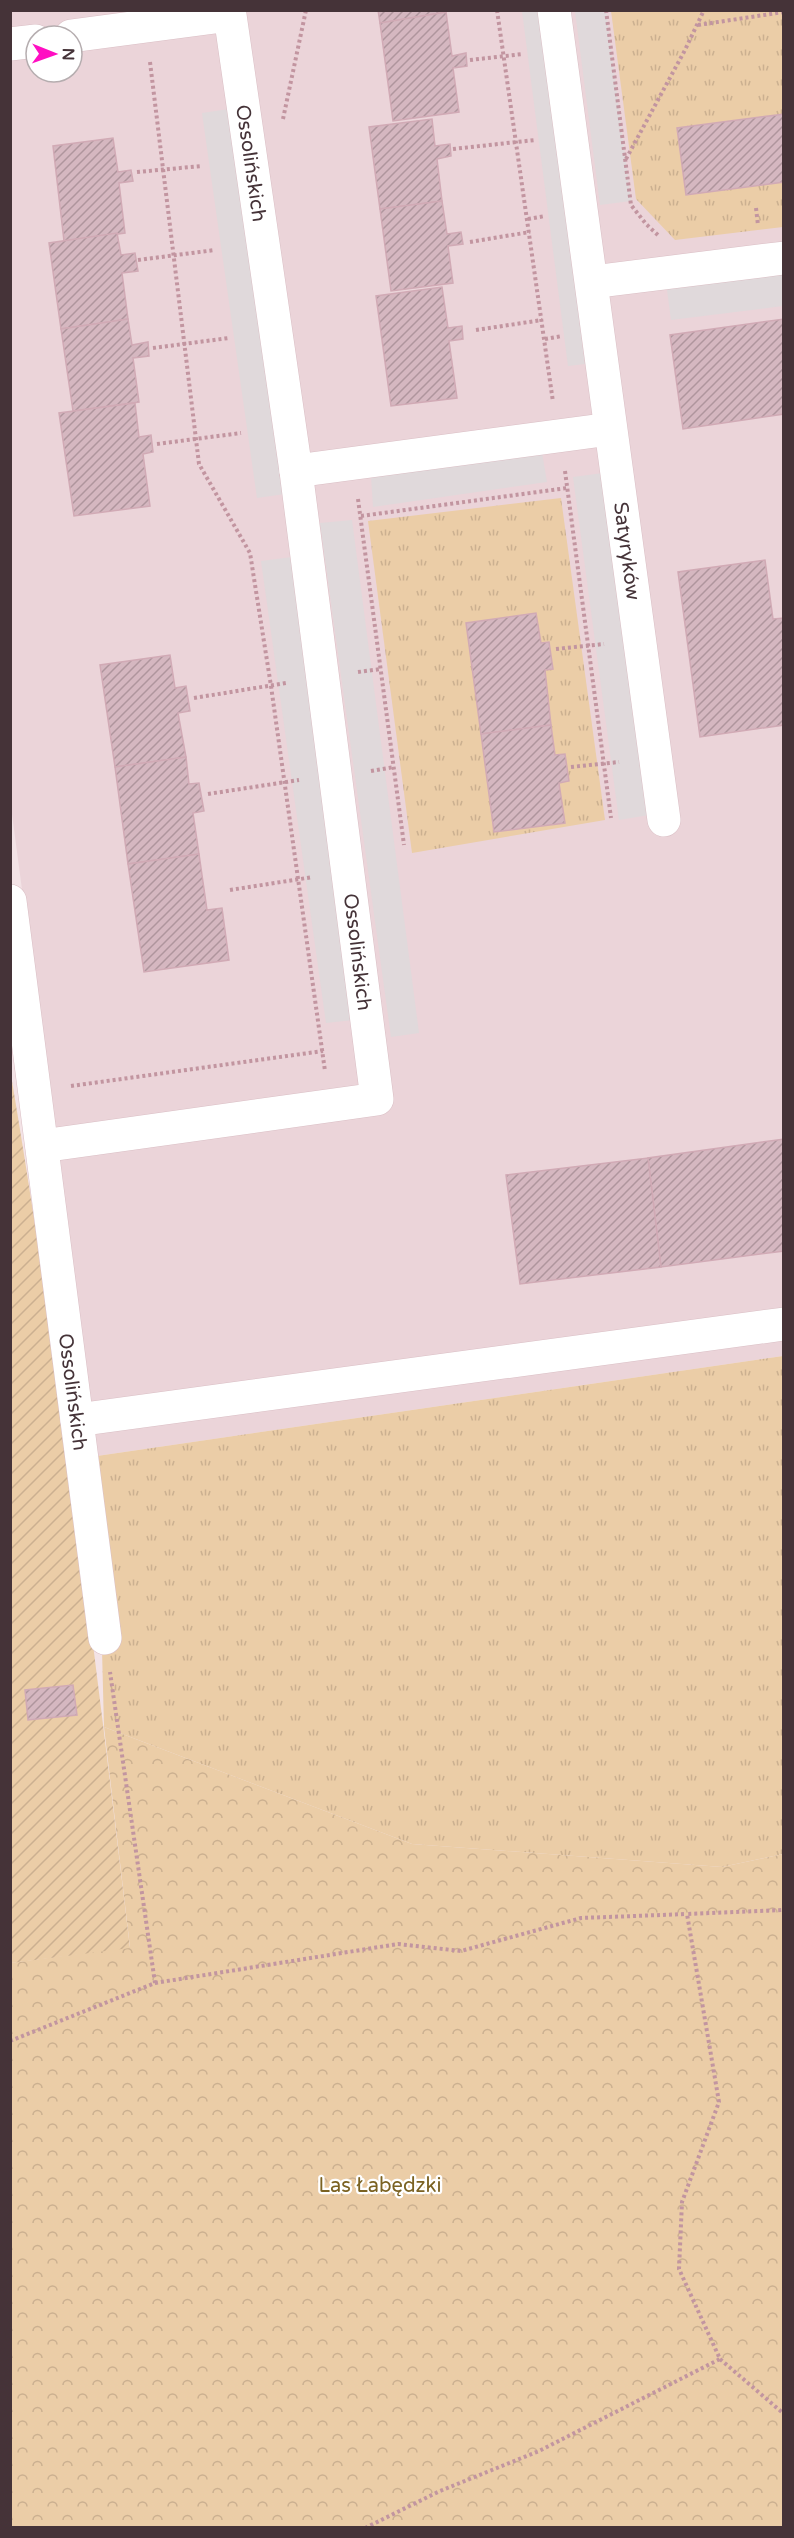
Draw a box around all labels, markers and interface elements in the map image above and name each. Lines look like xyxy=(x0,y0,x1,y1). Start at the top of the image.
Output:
north arrow xyxy=(24,24,84,84)
text: N xyxy=(58,48,78,61)
street label: Ossolińskich xyxy=(230,103,271,223)
street label: Satyryków xyxy=(608,501,645,602)
street label: Ossolińskich xyxy=(338,892,376,1012)
street label: Ossolińskich xyxy=(53,1332,92,1452)
park label: Las Łabędzki xyxy=(319,2174,441,2198)

